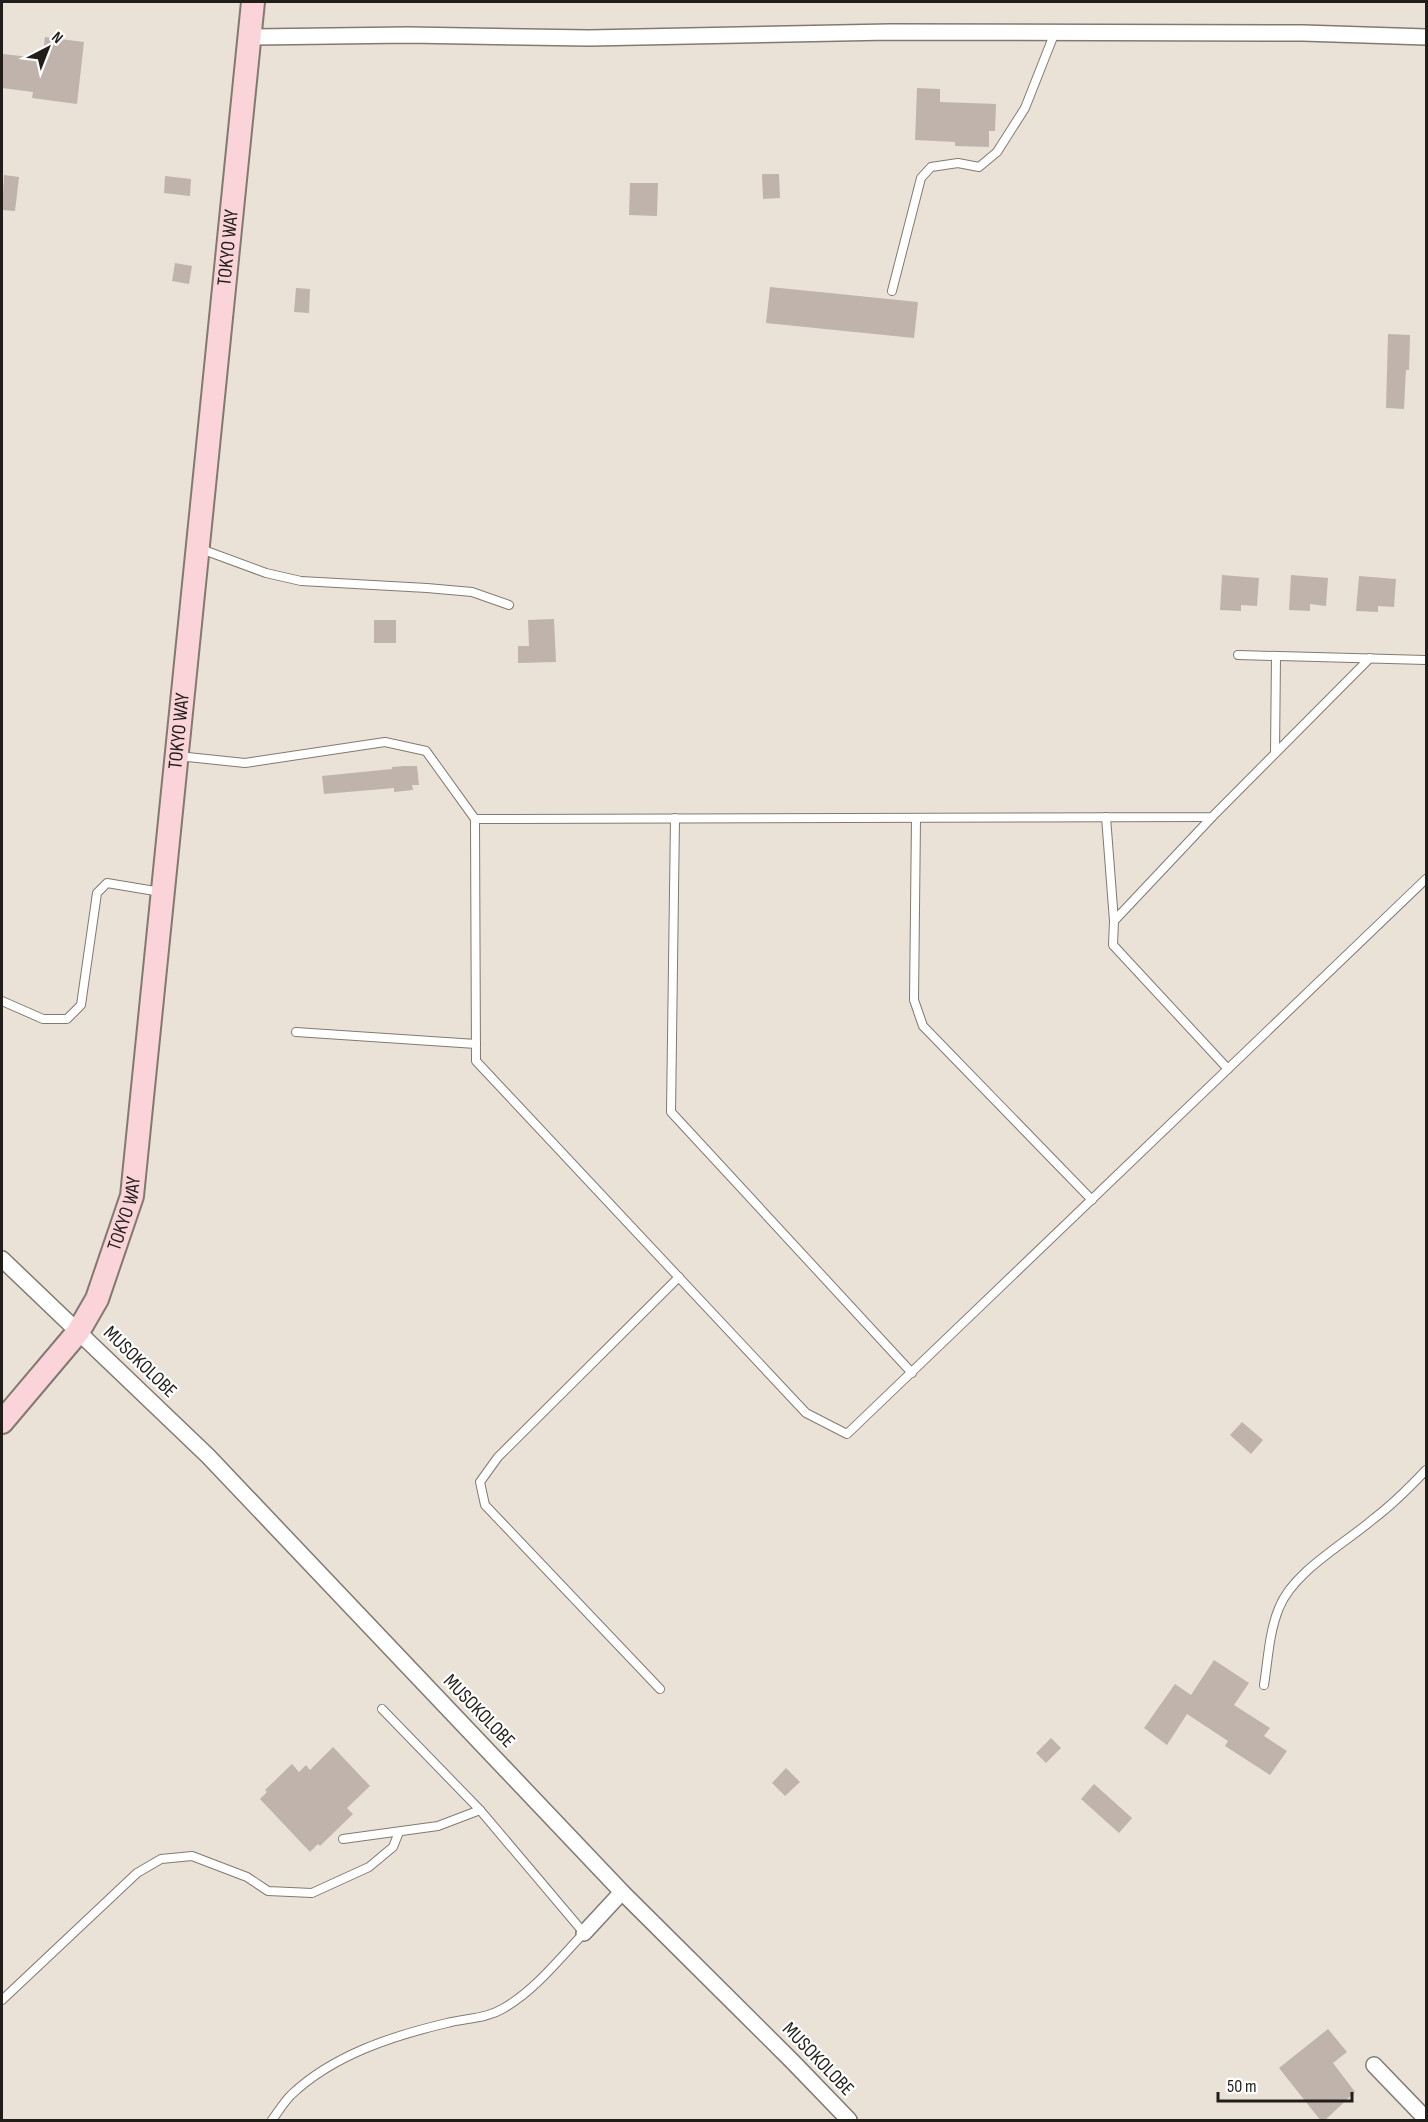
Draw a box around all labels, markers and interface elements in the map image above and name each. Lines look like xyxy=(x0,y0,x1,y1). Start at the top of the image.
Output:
north arrow xyxy=(18,18,78,78)
text: N xyxy=(48,28,67,48)
street label: TOKYO WAY xyxy=(212,208,244,287)
street label: TOKYO WAY xyxy=(163,691,195,770)
street label: TOKYO WAY xyxy=(102,1175,146,1254)
street label: MUSOKOLOBE xyxy=(98,1321,182,1403)
street label: MUSOKOLOBE xyxy=(438,1669,520,1753)
street label: MUSOKOLOBE xyxy=(777,2017,859,2101)
scale bar xyxy=(1218,2065,1352,2103)
text: 50 m xyxy=(1227,2076,1257,2097)

